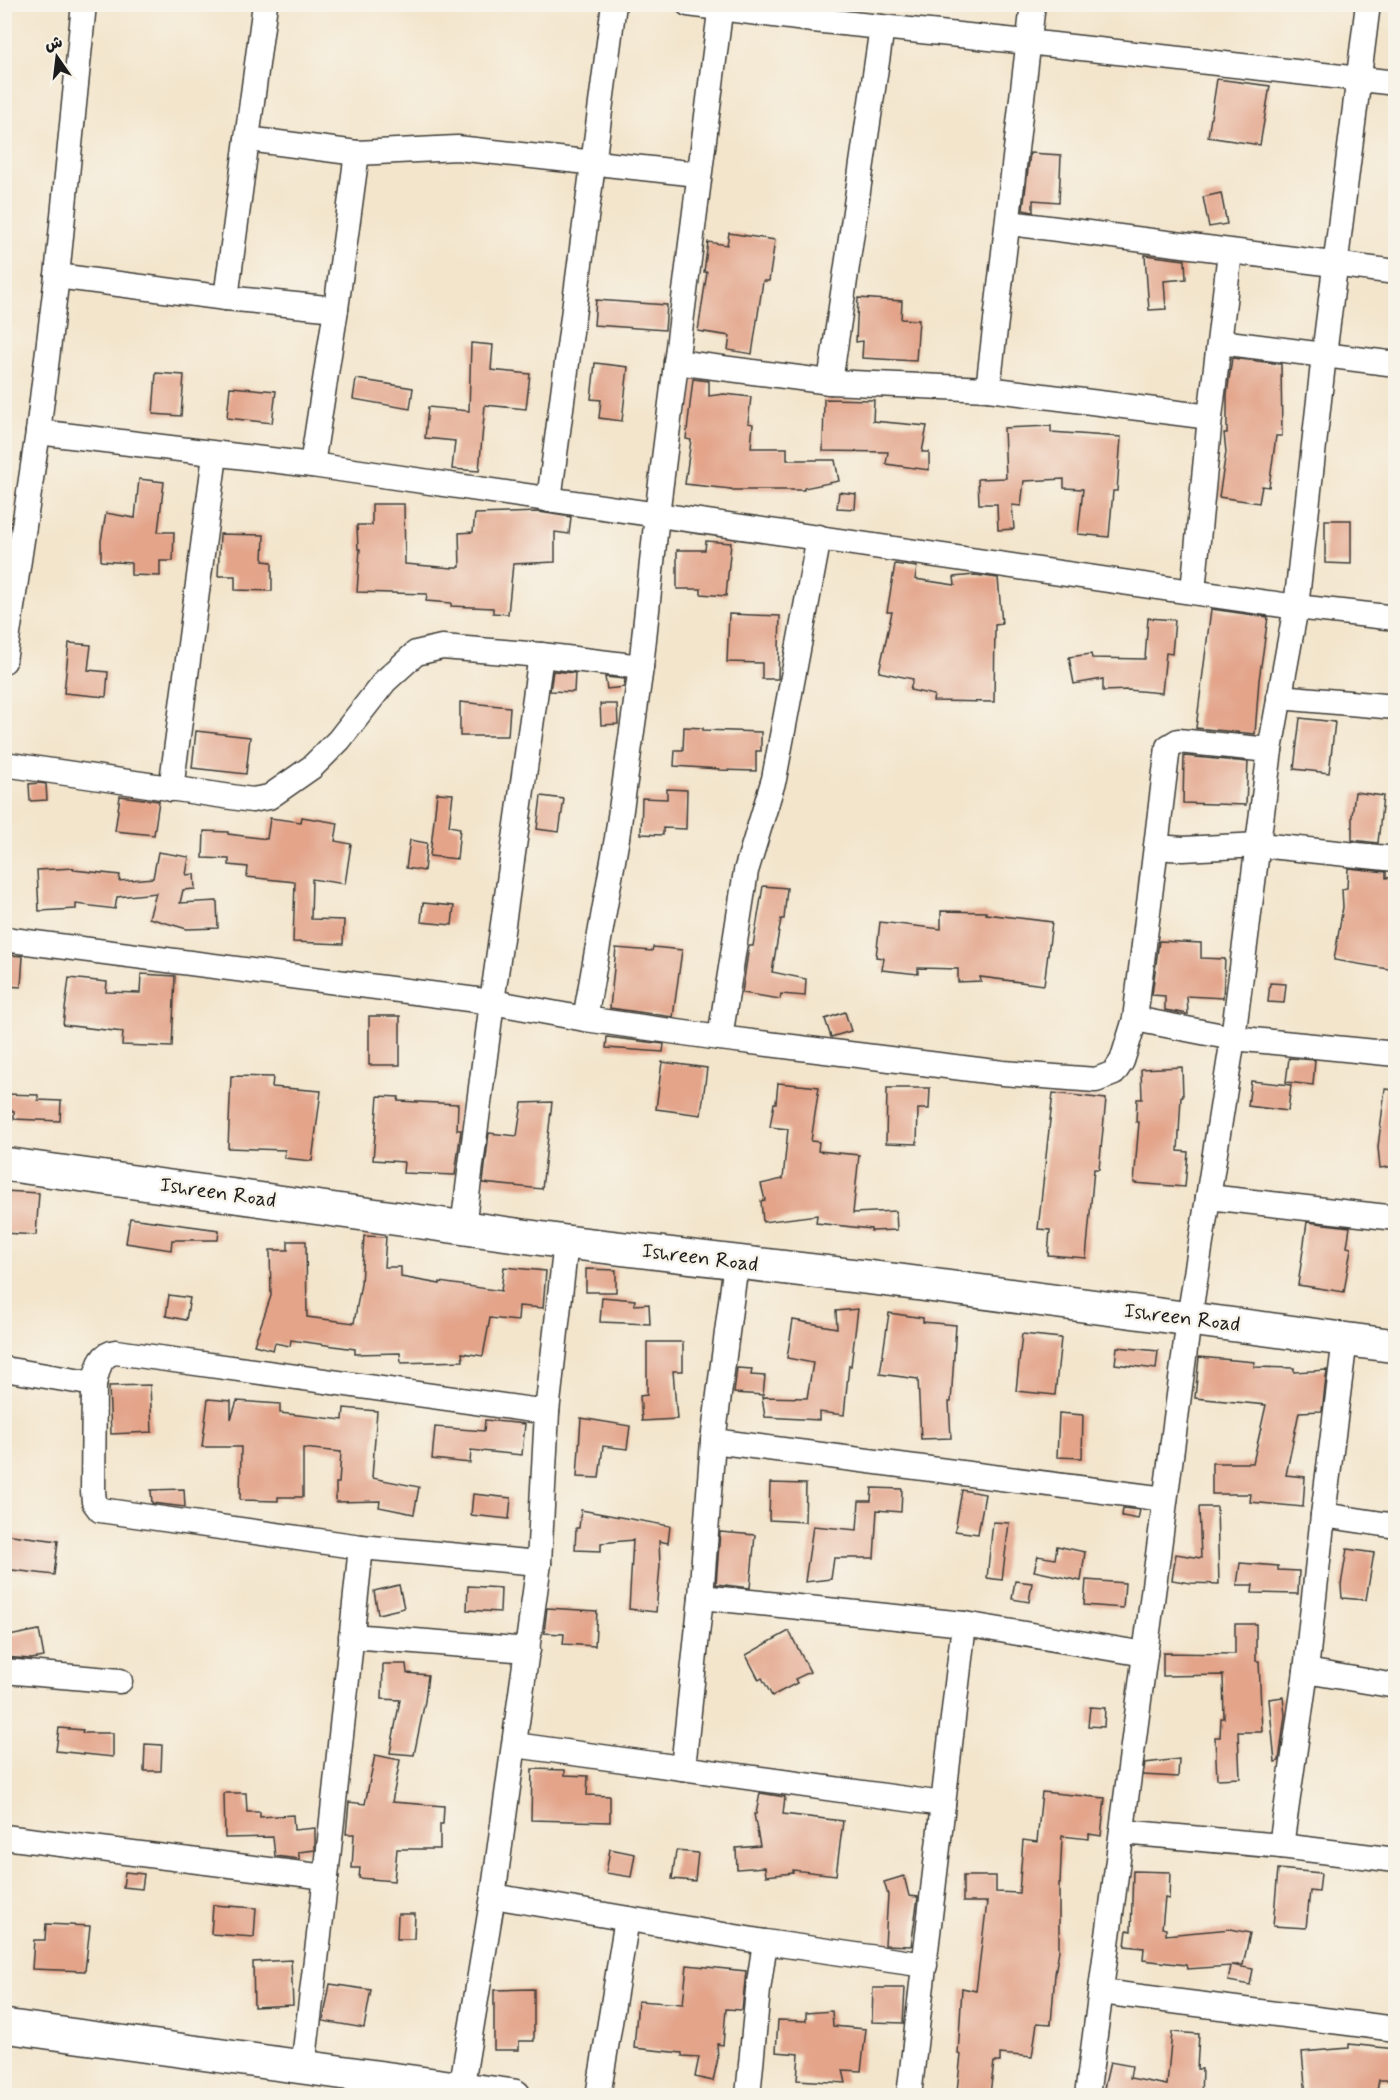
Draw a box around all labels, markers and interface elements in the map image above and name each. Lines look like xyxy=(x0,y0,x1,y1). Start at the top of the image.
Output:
north arrow xyxy=(27,27,87,87)
text: ش xyxy=(43,32,65,56)
street label: Ishreen Road xyxy=(158,1171,278,1215)
street label: Ishreen Road xyxy=(640,1237,760,1279)
street label: Ishreen Road xyxy=(1122,1297,1242,1339)

